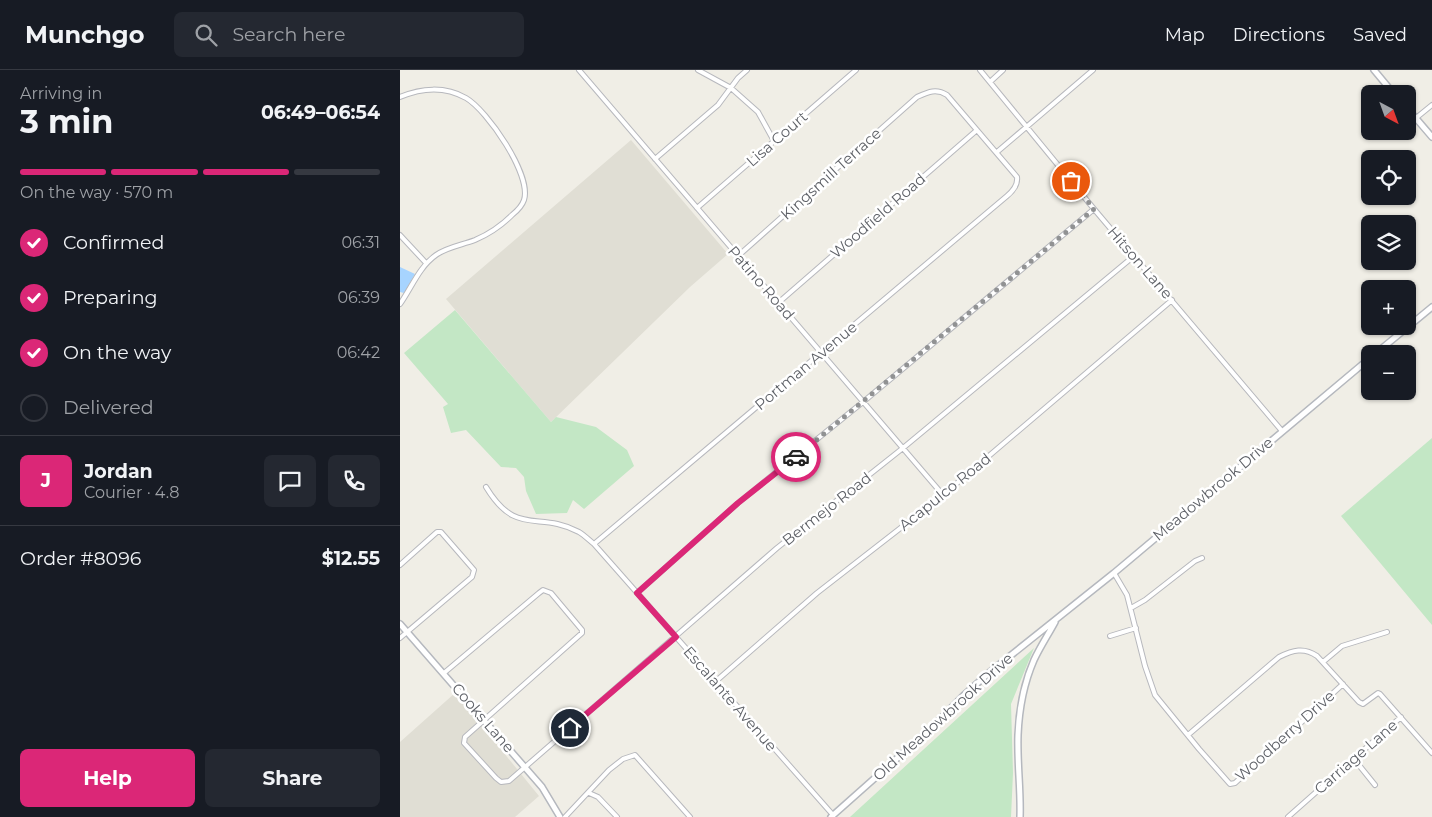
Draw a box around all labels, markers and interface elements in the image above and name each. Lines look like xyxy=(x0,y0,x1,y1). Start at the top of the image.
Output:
search box xyxy=(174,12,524,57)
text: Munchgo xyxy=(25,20,144,49)
icon: search xyxy=(192,21,220,49)
text: Search here xyxy=(232,23,345,46)
text: Map xyxy=(1165,24,1205,46)
text: Directions xyxy=(1233,24,1325,46)
text: Saved xyxy=(1353,24,1407,46)
text: Arriving in xyxy=(20,84,102,103)
north arrow xyxy=(1361,85,1416,140)
map controls xyxy=(1361,85,1416,400)
text: 06:49–06:54 xyxy=(261,101,380,124)
text: 3 min xyxy=(20,102,113,141)
street label: Lisa Court xyxy=(742,107,811,170)
street label: Kingsmill Terrace xyxy=(776,123,885,224)
button: locate xyxy=(1361,150,1416,205)
pin xyxy=(1050,160,1092,202)
icon: bag xyxy=(1057,167,1085,195)
street label: Woodfield Road xyxy=(826,169,929,262)
text: On the way · 570 m xyxy=(20,183,173,202)
button: layers xyxy=(1361,215,1416,270)
street label: Hitson Lane xyxy=(1104,223,1177,303)
icon: check xyxy=(20,229,48,257)
text: Confirmed xyxy=(63,231,164,254)
text: 06:31 xyxy=(341,233,380,252)
street label: Patino Road xyxy=(724,242,799,324)
button: + xyxy=(1361,280,1416,335)
icon: check xyxy=(20,284,48,312)
text: Preparing xyxy=(63,286,158,309)
text: 06:39 xyxy=(338,288,380,307)
street label: Portman Avenue xyxy=(751,317,861,414)
icon: check xyxy=(20,339,48,367)
text: On the way xyxy=(63,341,171,364)
text: 06:42 xyxy=(337,343,380,362)
button: − xyxy=(1361,345,1416,400)
text: Delivered xyxy=(63,396,154,419)
courier xyxy=(771,432,821,482)
street label: Meadowbrook Drive xyxy=(1149,433,1277,545)
icon: car xyxy=(782,443,810,471)
street label: Acapulco Road xyxy=(895,449,995,535)
button: chat xyxy=(264,455,316,507)
button: phone xyxy=(328,455,380,507)
text: Jordan xyxy=(84,460,153,483)
street label: Bermejo Road xyxy=(778,468,875,549)
text: J xyxy=(41,469,51,492)
text: Courier · 4.8 xyxy=(84,483,180,502)
text: Order #8096 xyxy=(20,547,141,570)
text: $12.55 xyxy=(322,547,380,570)
street label: Escalante Avenue xyxy=(680,642,781,755)
street label: Old Meadowbrook Drive xyxy=(869,649,1017,785)
street label: Cooks Lane xyxy=(448,679,519,756)
street label: Woodberry Drive xyxy=(1231,686,1338,785)
pin xyxy=(549,707,591,749)
icon: home xyxy=(556,714,584,742)
street label: Carriage Lane xyxy=(1310,715,1401,798)
button: Help xyxy=(20,749,195,807)
button: Share xyxy=(205,749,380,807)

